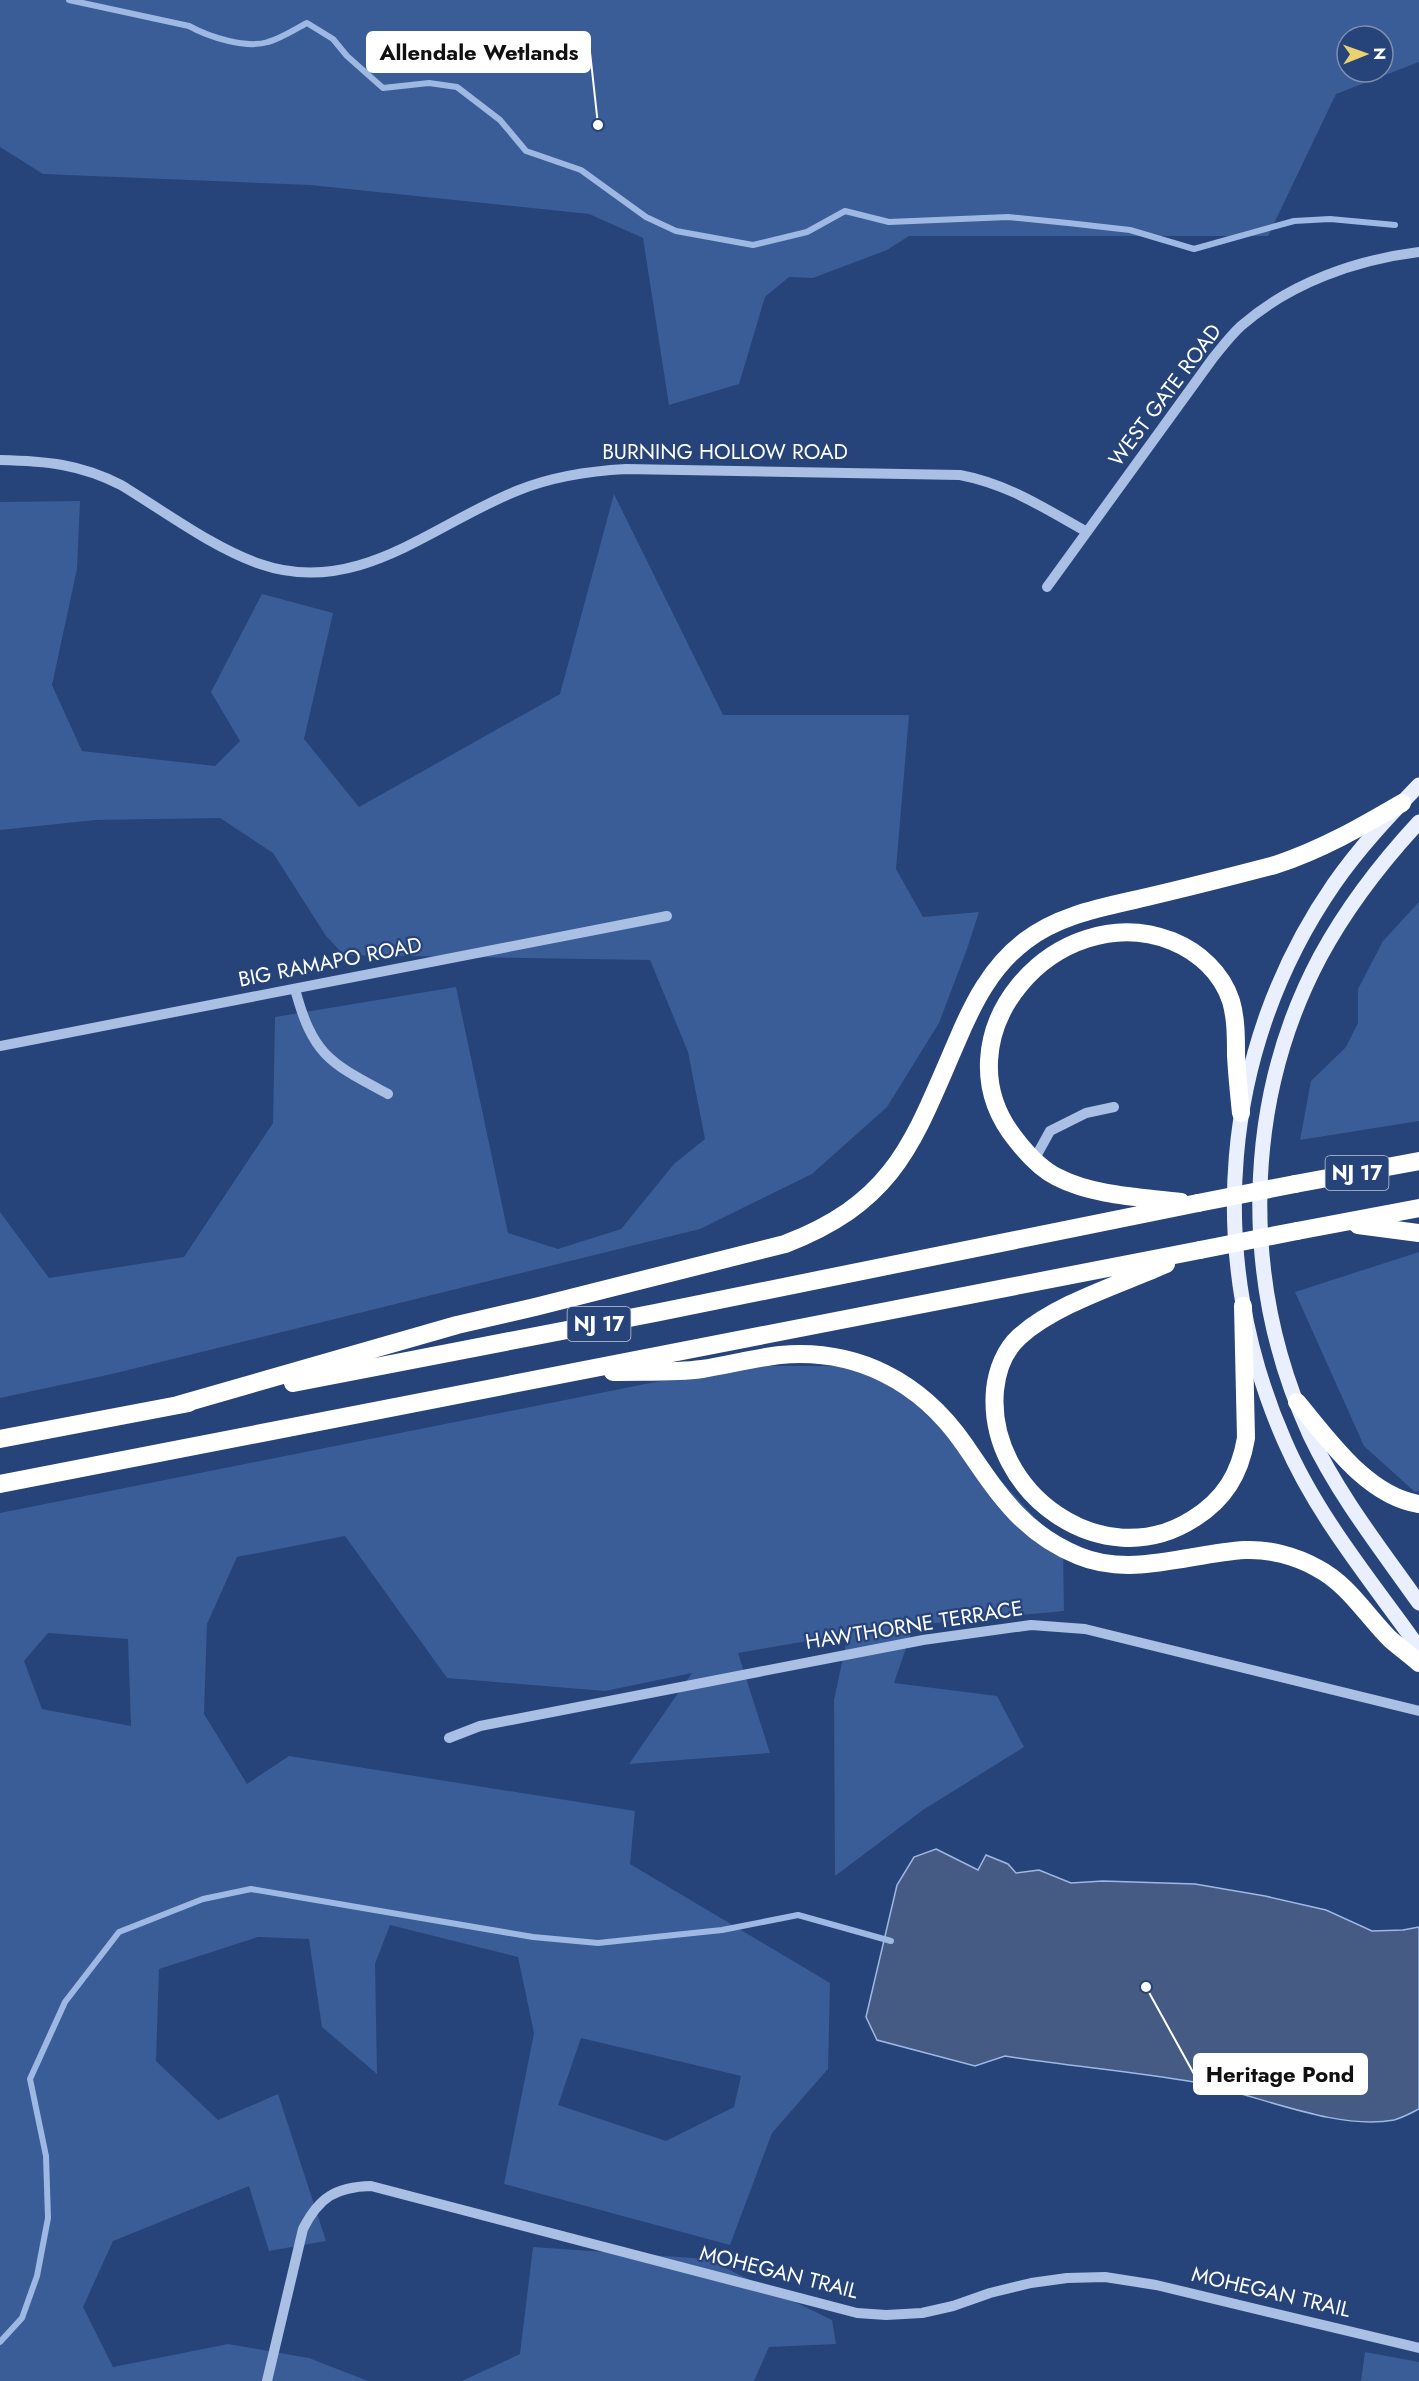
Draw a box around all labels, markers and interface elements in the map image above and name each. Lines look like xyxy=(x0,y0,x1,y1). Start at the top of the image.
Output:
north arrow xyxy=(1335,24,1395,84)
callout: Allendale Wetlands xyxy=(367,32,590,72)
text: Allendale Wetlands xyxy=(378,36,579,68)
text: N xyxy=(1368,47,1391,60)
street label: WEST GATE ROAD xyxy=(1101,318,1229,472)
street label: BURNING HOLLOW ROAD xyxy=(602,437,848,467)
street label: BIG RAMAPO ROAD xyxy=(236,930,424,994)
road number: NJ 17 xyxy=(1326,1156,1388,1190)
road number: NJ 17 xyxy=(568,1307,630,1341)
street label: HAWTHORNE TERRACE xyxy=(803,1593,1025,1657)
callout: Heritage Pond xyxy=(1194,2054,1367,2094)
text: Heritage Pond xyxy=(1206,2058,1354,2090)
street label: MOHEGAN TRAIL xyxy=(697,2238,862,2306)
street label: MOHEGAN TRAIL xyxy=(1189,2259,1354,2325)

